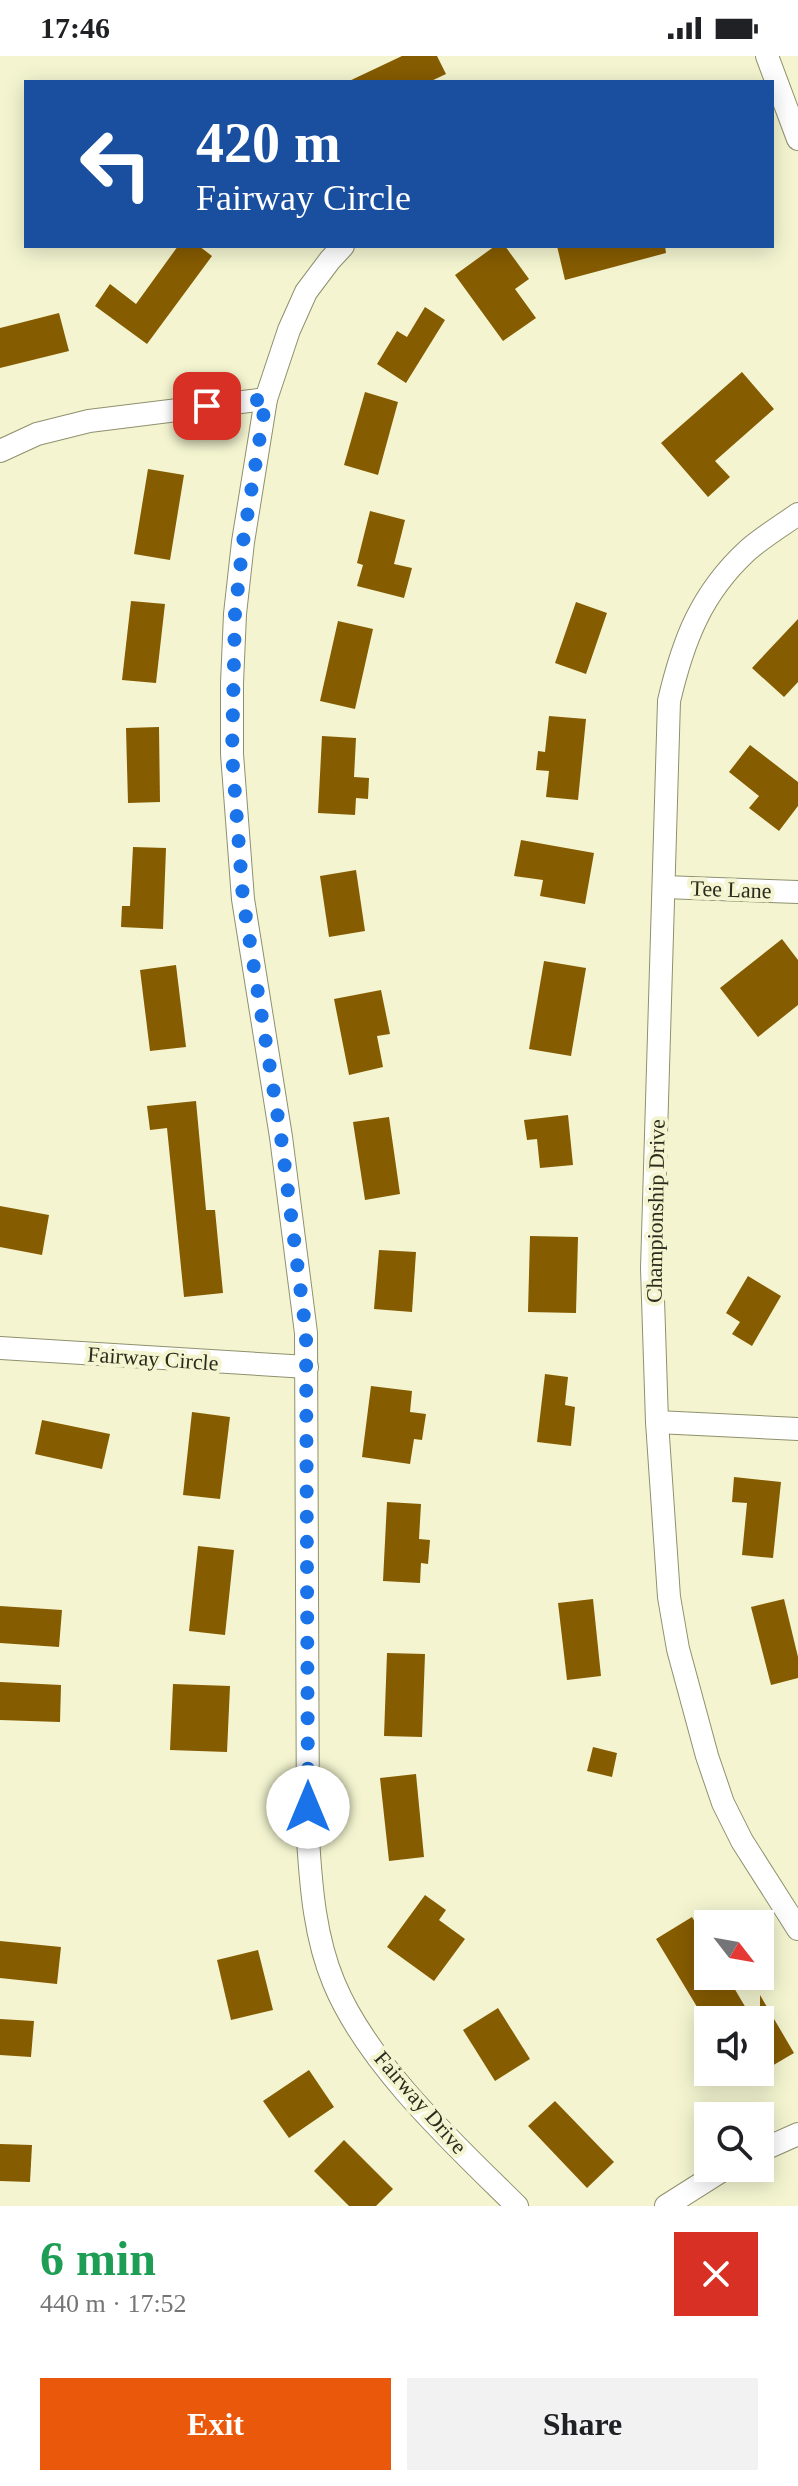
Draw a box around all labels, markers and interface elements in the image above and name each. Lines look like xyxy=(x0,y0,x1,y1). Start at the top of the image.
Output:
text: 17:46 xyxy=(40,11,110,44)
icon: left xyxy=(64,112,168,216)
text: 420 m xyxy=(196,112,341,174)
text: Fairway Circle xyxy=(196,178,411,218)
pin xyxy=(173,372,241,440)
icon: arrive xyxy=(185,384,229,428)
street label: Tee Lane xyxy=(690,876,772,903)
street label: Championship Drive xyxy=(641,1119,670,1303)
street label: Fairway Circle xyxy=(87,1341,219,1376)
position arrow xyxy=(266,1765,350,1849)
north arrow xyxy=(694,1910,774,1990)
map controls xyxy=(694,1910,774,2182)
button: sound xyxy=(694,2006,774,2086)
street label: Fairway Drive xyxy=(369,2046,472,2159)
button: search xyxy=(694,2102,774,2182)
text: 6 min xyxy=(40,2232,156,2285)
button: close xyxy=(674,2232,758,2316)
text: 440 m · 17:52 xyxy=(40,2289,187,2318)
button: Exit xyxy=(40,2378,391,2470)
button: Share xyxy=(407,2378,758,2470)

